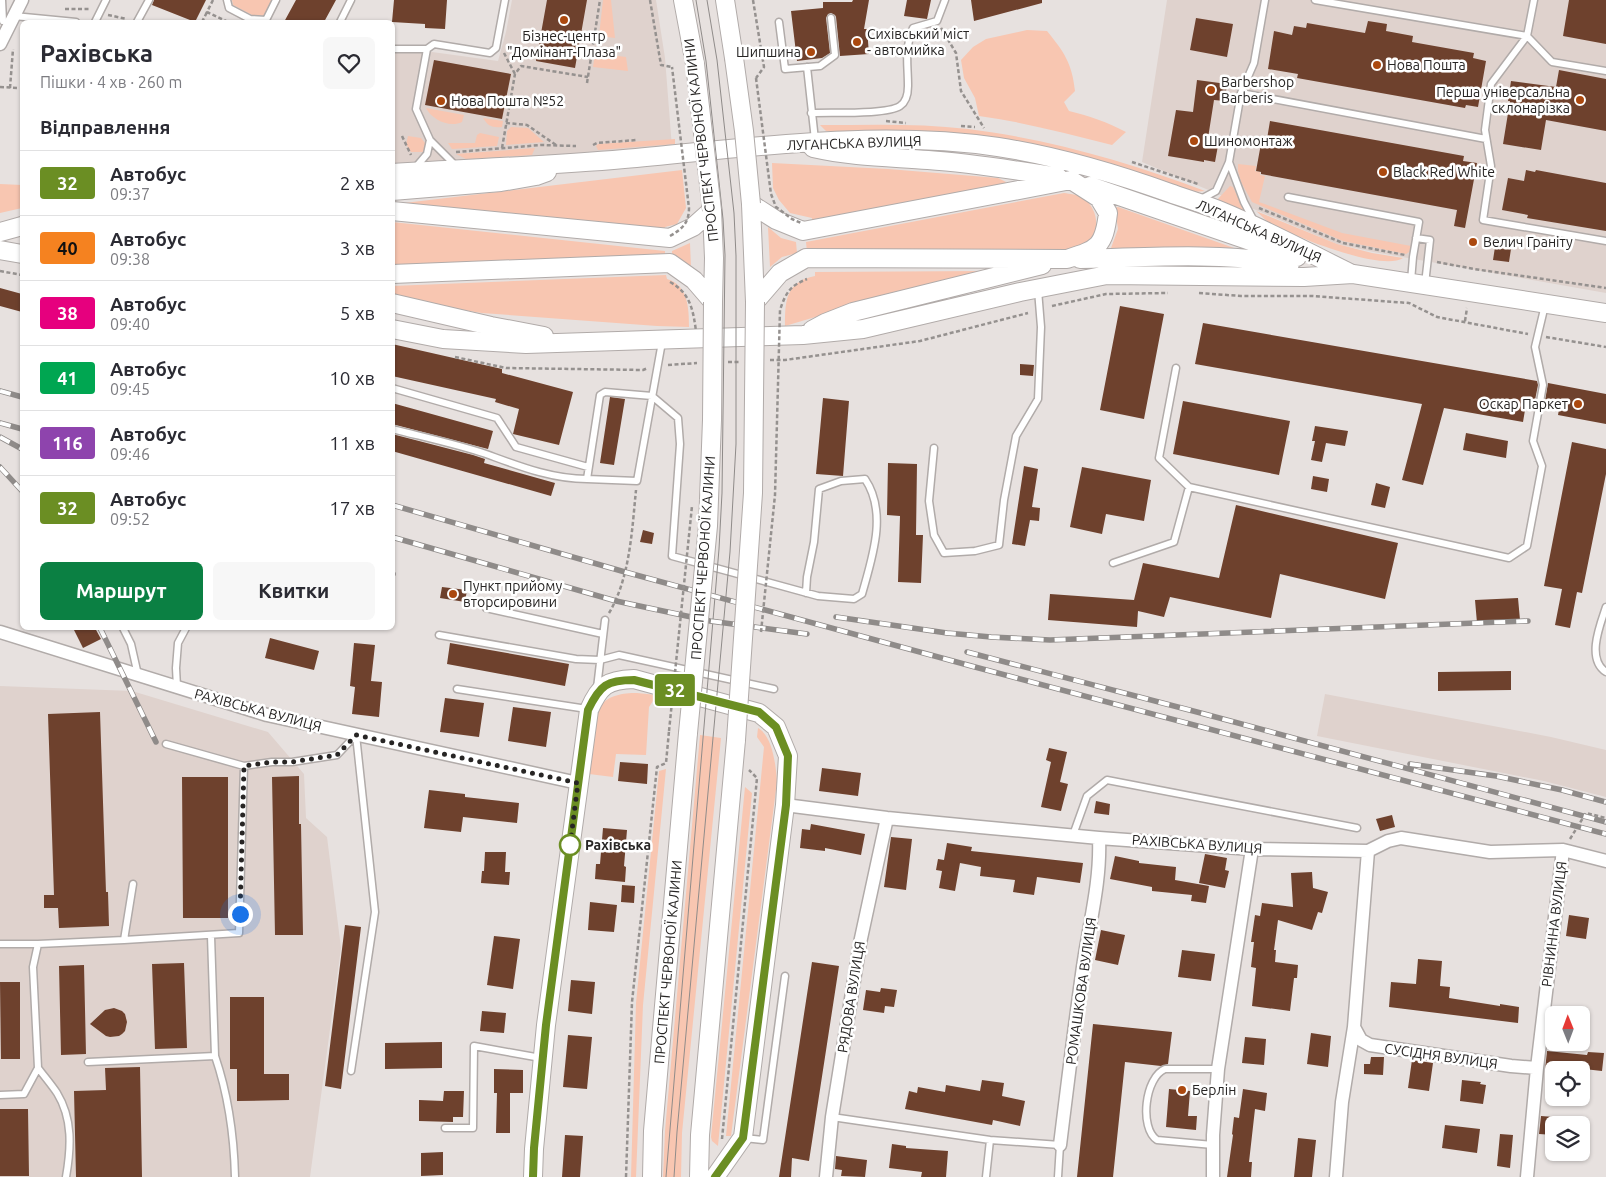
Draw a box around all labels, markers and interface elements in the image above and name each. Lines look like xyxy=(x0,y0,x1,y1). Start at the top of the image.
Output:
marker: Бізнес-центр "Домінант-Плаза" xyxy=(558,14,570,26)
place label: Сихівський міст - автомийка xyxy=(867,26,969,58)
place label: Бізнес-центр "Домінант-Плаза" xyxy=(507,28,621,60)
marker: Сихівський міст - автомийка xyxy=(851,36,863,48)
button: heart xyxy=(323,37,375,89)
street label: ПРОСПЕКТ ЧЕРВОНОЇ КАЛИНИ xyxy=(681,38,721,242)
text: Рахівська xyxy=(40,40,153,67)
place label: Шипшина xyxy=(736,44,801,60)
marker: Шипшина xyxy=(805,46,817,58)
place label: Нова Пошта xyxy=(1387,57,1466,73)
marker: Нова Пошта xyxy=(1371,59,1383,71)
text: Пішки · 4 хв · 260 m xyxy=(40,73,182,91)
place label: Barbershop Barberis xyxy=(1221,74,1294,106)
marker: Barbershop Barberis xyxy=(1205,84,1217,96)
place label: Перша універсальна склонарізка xyxy=(1436,84,1570,116)
place label: Нова Пошта №52 xyxy=(451,93,564,109)
marker: Перша універсальна склонарізка xyxy=(1574,94,1586,106)
marker: Нова Пошта №52 xyxy=(435,95,447,107)
text: Відправлення xyxy=(40,116,170,138)
street label: ЛУГАНСЬКА ВУЛИЦЯ xyxy=(786,133,922,153)
place label: Шиномонтаж xyxy=(1204,133,1293,149)
marker: Шиномонтаж xyxy=(1188,135,1200,147)
text: Автобус xyxy=(110,163,186,185)
place label: Black Red White xyxy=(1393,164,1495,180)
marker: Black Red White xyxy=(1377,166,1389,178)
text: 2 хв xyxy=(340,172,375,194)
text: 32 xyxy=(57,173,78,193)
text: 09:37 xyxy=(110,185,150,203)
street label: ЛУГАНСЬКА ВУЛИЦЯ xyxy=(1194,196,1324,266)
text: Автобус xyxy=(110,228,186,250)
place label: Велич Граніту xyxy=(1483,234,1573,250)
marker: Велич Граніту xyxy=(1467,236,1479,248)
text: 3 хв xyxy=(340,237,375,259)
text: 40 xyxy=(57,238,78,258)
text: 09:38 xyxy=(110,250,150,268)
text: Автобус xyxy=(110,293,186,315)
text: 5 хв xyxy=(340,302,375,324)
text: 38 xyxy=(57,303,78,323)
text: 09:40 xyxy=(110,315,150,333)
text: Автобус xyxy=(110,358,186,380)
text: 10 хв xyxy=(329,367,375,389)
text: 41 xyxy=(57,368,78,388)
text: 09:45 xyxy=(110,380,150,398)
place label: Оскар Паркет xyxy=(1479,396,1568,412)
marker: Оскар Паркет xyxy=(1572,398,1584,410)
text: Автобус xyxy=(110,423,186,445)
text: 11 хв xyxy=(329,432,375,454)
text: 116 xyxy=(52,433,83,453)
text: 09:46 xyxy=(110,445,150,463)
street label: ПРОСПЕКТ ЧЕРВОНОЇ КАЛИНИ xyxy=(688,455,718,661)
text: Автобус xyxy=(110,488,186,510)
text: 17 хв xyxy=(329,497,375,519)
text: 32 xyxy=(57,498,78,518)
text: 09:52 xyxy=(110,510,150,528)
button: Маршрут xyxy=(40,562,203,620)
button: Квитки xyxy=(213,562,375,620)
place label: Пункт прийому вторсировини xyxy=(463,578,562,610)
marker: Пункт прийому вторсировини xyxy=(447,588,459,600)
line badge: 32 xyxy=(652,674,698,706)
text: 32 xyxy=(665,680,685,700)
street label: РАХІВСЬКА ВУЛИЦЯ xyxy=(193,685,323,735)
street label: РАХІВСЬКА ВУЛИЦЯ xyxy=(1131,831,1263,857)
marker: Рахівська xyxy=(559,834,581,856)
place label: Рахівська xyxy=(585,837,651,853)
street label: ПРОСПЕКТ ЧЕРВОНОЇ КАЛИНИ xyxy=(651,859,685,1065)
street label: РІВНИННА ВУЛИЦЯ xyxy=(1538,860,1570,988)
your location xyxy=(228,902,253,927)
street label: РОМАШКОВА ВУЛИЦЯ xyxy=(1063,916,1099,1066)
street label: РЯДОВА ВУЛИЦЯ xyxy=(834,940,868,1054)
north arrow xyxy=(1545,1006,1590,1051)
map controls xyxy=(1545,1006,1590,1161)
street label: СУСІДНЯ ВУЛИЦЯ xyxy=(1383,1040,1499,1072)
button: locate xyxy=(1545,1061,1590,1106)
place label: Берлін xyxy=(1192,1082,1236,1098)
marker: Берлін xyxy=(1176,1084,1188,1096)
button: layers xyxy=(1545,1116,1590,1161)

